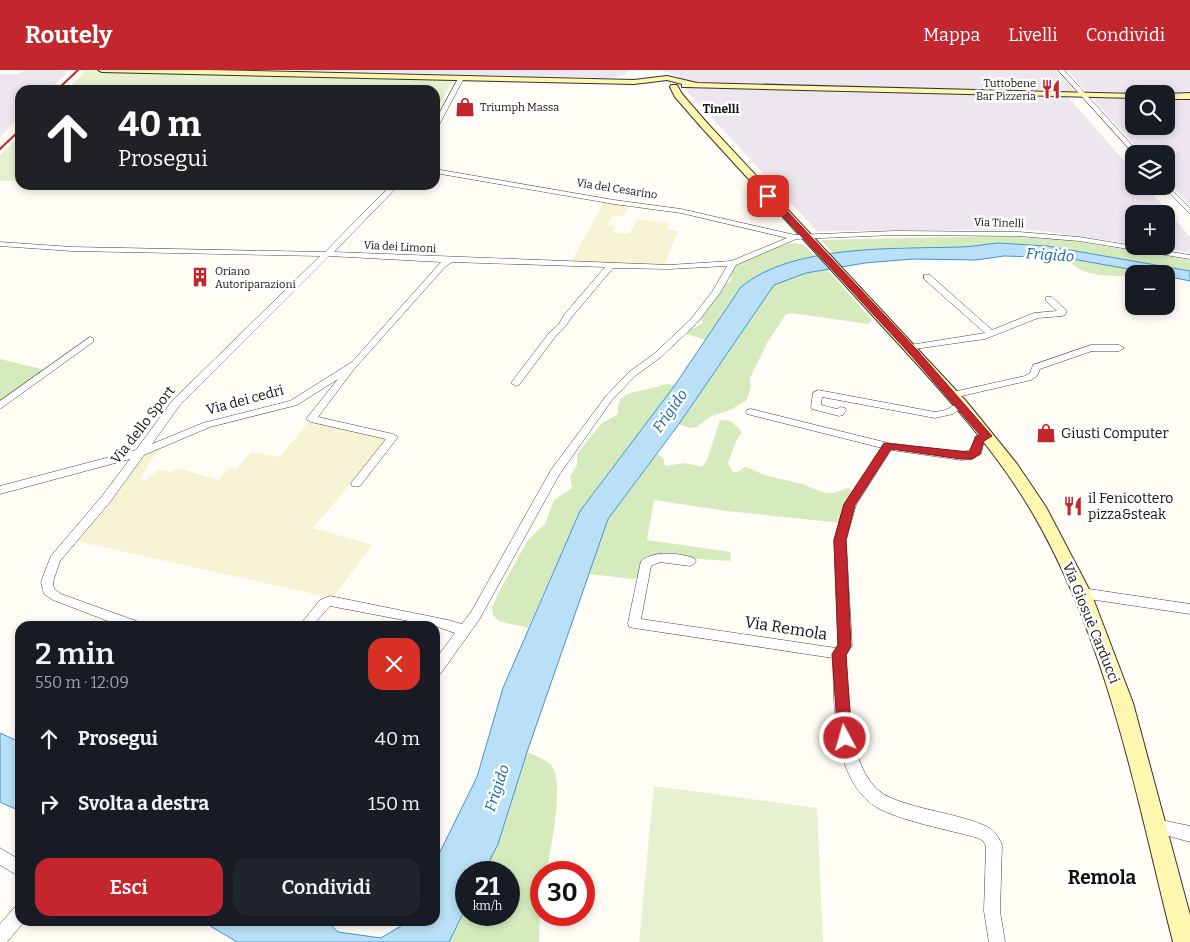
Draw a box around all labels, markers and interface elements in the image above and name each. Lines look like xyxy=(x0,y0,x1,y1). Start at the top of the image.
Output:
text: Routely xyxy=(25,21,112,49)
text: Mappa xyxy=(923,24,980,46)
text: Livelli xyxy=(1008,24,1058,46)
text: Condividi xyxy=(1086,24,1165,46)
place label: Tuttobene Bar Pizzeria xyxy=(976,77,1036,103)
restaurant icon: Tuttobene Bar Pizzeria xyxy=(1040,78,1062,100)
map controls xyxy=(1125,85,1175,315)
button: search xyxy=(1125,85,1175,135)
shop icon: Triumph Massa xyxy=(454,96,476,118)
place label: Triumph Massa xyxy=(480,101,559,114)
district label: Tinelli xyxy=(703,102,739,116)
text: 40 m xyxy=(118,103,201,145)
icon: ahead xyxy=(35,105,100,170)
text: Prosegui xyxy=(118,145,208,172)
button: layers xyxy=(1125,145,1175,195)
pin xyxy=(747,175,789,217)
street label: Via del Cesarino xyxy=(576,176,658,202)
icon: arrive xyxy=(754,182,782,210)
button: + xyxy=(1125,205,1175,255)
street label: Via Tinelli xyxy=(974,216,1025,230)
street label: Via dei Limoni xyxy=(363,239,437,255)
water label: Frigido xyxy=(1025,244,1075,266)
place label: Oriano Autoriparazioni xyxy=(215,265,296,291)
button: − xyxy=(1125,265,1175,315)
building icon: Oriano Autoriparazioni xyxy=(189,266,211,288)
street label: Via dei cedri xyxy=(204,381,286,419)
street label: Via dello Sport xyxy=(107,383,179,467)
water label: Frigido xyxy=(649,386,691,436)
shop icon: Giusti Computer xyxy=(1035,422,1057,444)
place label: Giusti Computer xyxy=(1061,425,1169,442)
place label: il Fenicottero pizza&steak xyxy=(1088,490,1173,523)
restaurant icon: il Fenicottero pizza&steak xyxy=(1062,495,1084,517)
street label: Via Giosuè Carducci xyxy=(1059,560,1123,686)
street label: Via Remola xyxy=(743,612,829,644)
text: 2 min xyxy=(35,636,114,672)
button: close xyxy=(368,638,420,690)
text: 550 m · 12:09 xyxy=(35,673,129,692)
position arrow xyxy=(818,711,870,763)
icon: ahead xyxy=(35,725,63,753)
text: Prosegui xyxy=(78,727,158,750)
text: 40 m xyxy=(375,727,420,750)
water label: Frigido xyxy=(481,762,513,814)
icon: right xyxy=(35,790,63,818)
text: Svolta a destra xyxy=(78,792,209,815)
text: 150 m xyxy=(368,792,420,815)
button: Esci xyxy=(35,858,223,916)
button: Condividi xyxy=(233,858,420,916)
speed limit sign: 30 xyxy=(530,861,595,926)
district label: Remola xyxy=(1068,866,1136,889)
text: 21 xyxy=(475,872,500,902)
text: km/h xyxy=(473,899,502,913)

